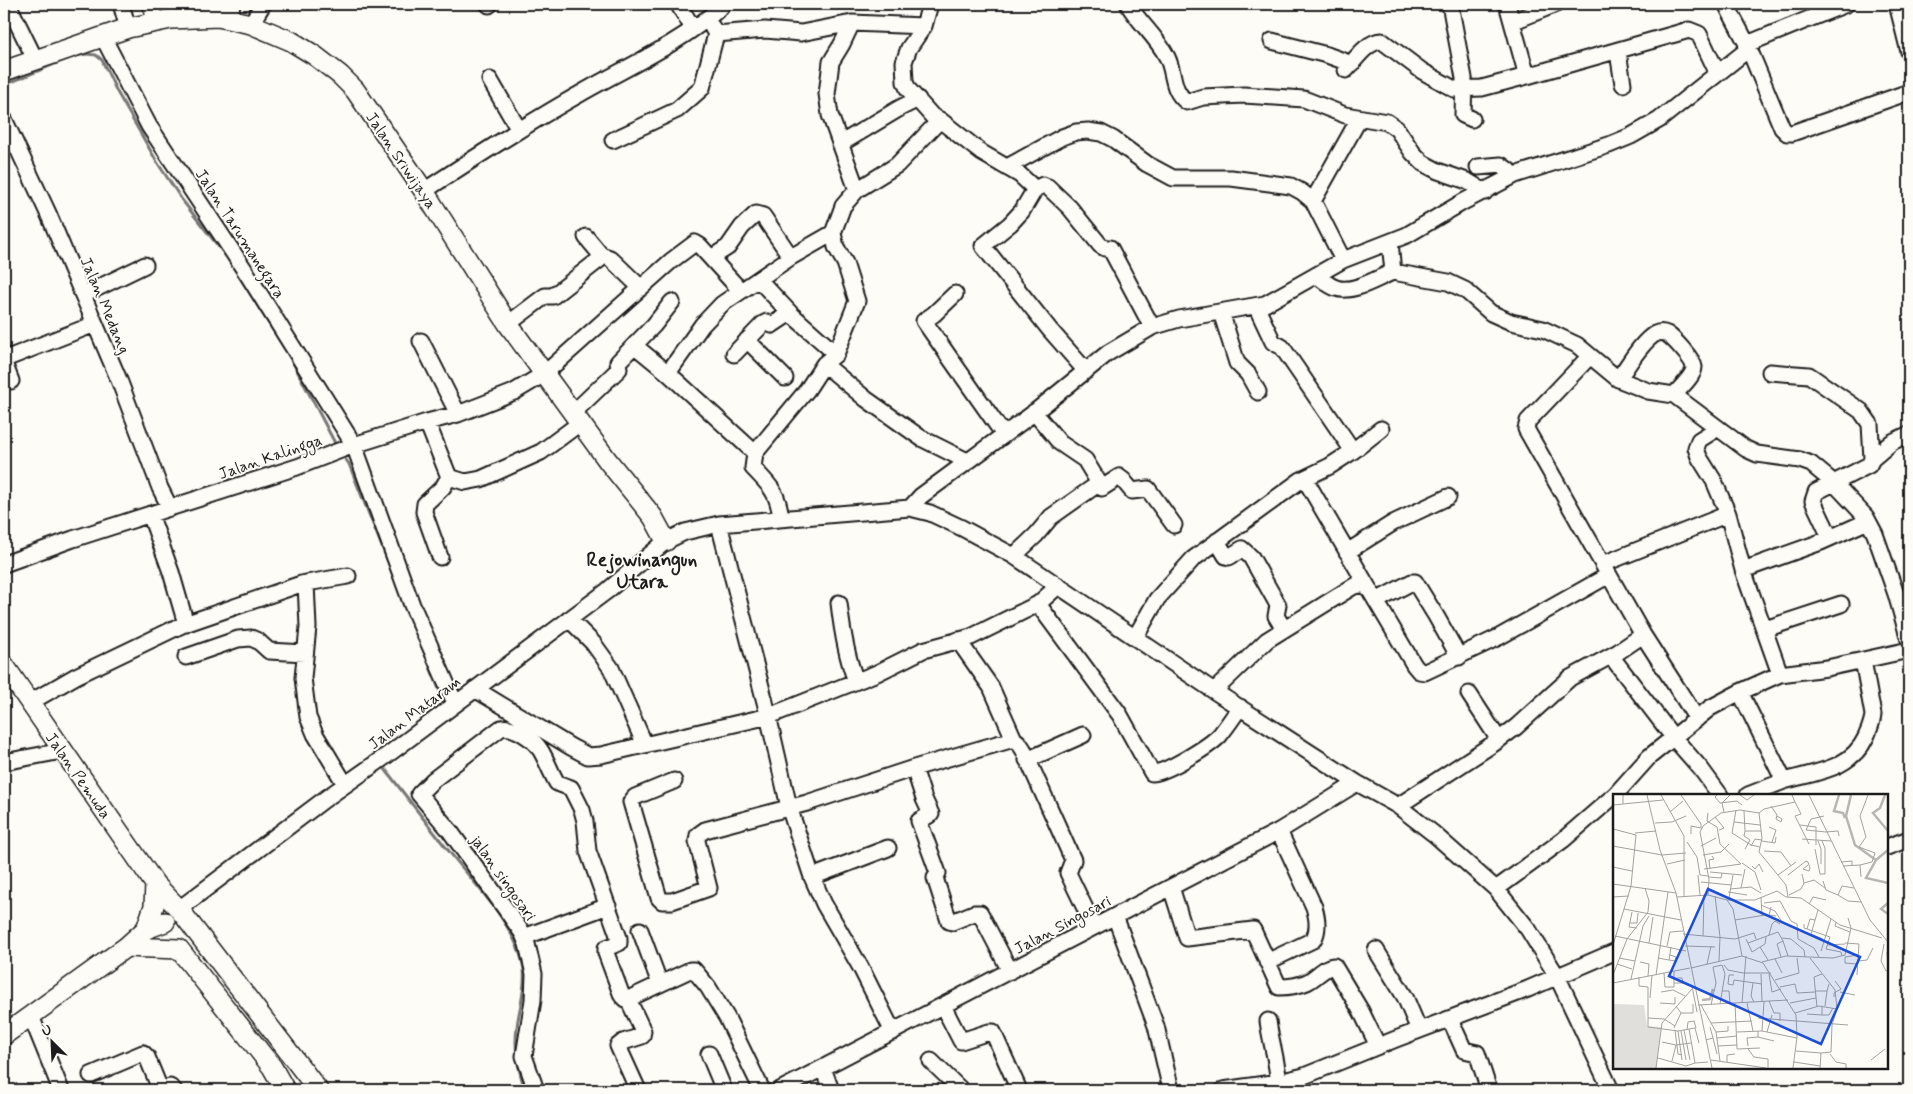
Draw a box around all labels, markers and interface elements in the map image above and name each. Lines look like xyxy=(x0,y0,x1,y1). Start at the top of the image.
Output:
street label: Jalan Sriwijaya xyxy=(360,108,441,214)
street label: Jalan Tarumanegara xyxy=(189,165,290,303)
street label: Jalan Medang xyxy=(75,254,134,357)
street label: Jalan Kalingga xyxy=(216,430,325,486)
district label: Rejowinangun Utara xyxy=(587,548,698,595)
street label: Jalan Mataram xyxy=(364,672,465,755)
street label: Jalan Pemuda xyxy=(40,728,115,823)
inset map xyxy=(1613,794,1888,1069)
street label: jalan singosari xyxy=(464,830,540,926)
street label: Jalan Singosari xyxy=(1011,891,1115,961)
north arrow xyxy=(28,1016,78,1066)
text: U xyxy=(39,1021,55,1041)

